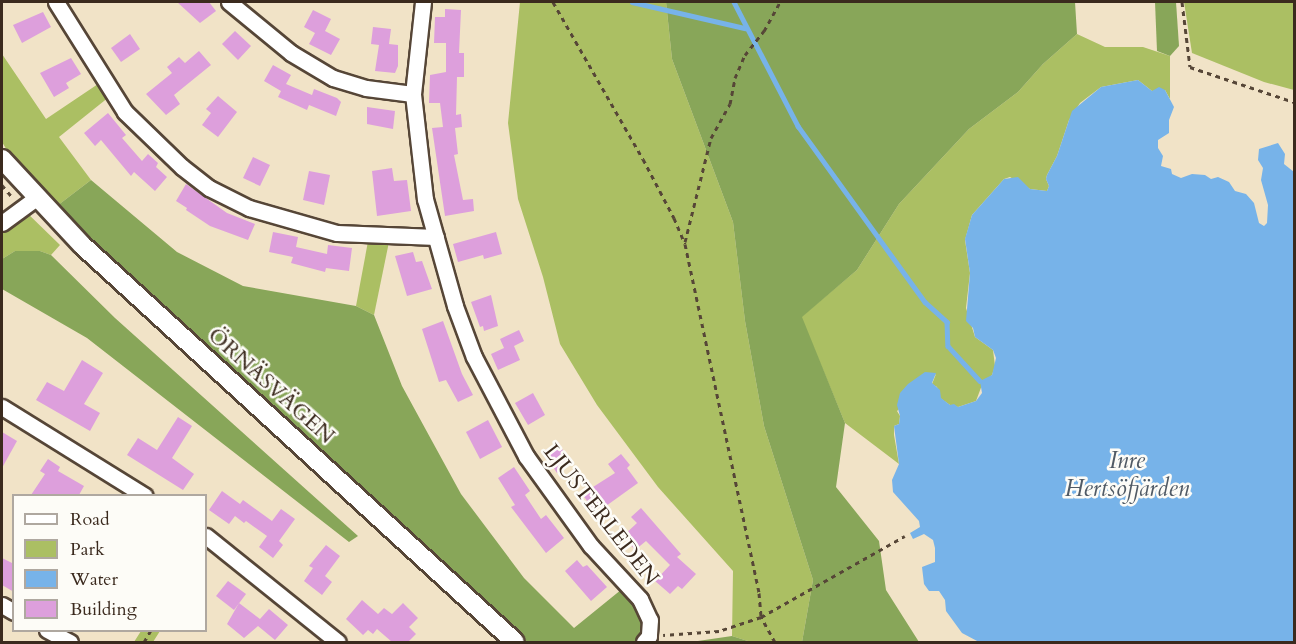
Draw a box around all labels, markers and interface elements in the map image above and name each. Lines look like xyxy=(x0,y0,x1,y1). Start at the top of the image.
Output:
street label: ÖRNÄSVÄGEN xyxy=(202,322,340,450)
street label: LJUSTERLEDEN xyxy=(538,439,664,591)
water label: Inre Hertsöfjärden xyxy=(1064,447,1190,503)
legend xyxy=(12,494,207,632)
text: Road xyxy=(70,507,110,532)
text: Park xyxy=(70,537,105,562)
text: Water xyxy=(70,567,118,592)
text: Building xyxy=(70,597,137,622)

